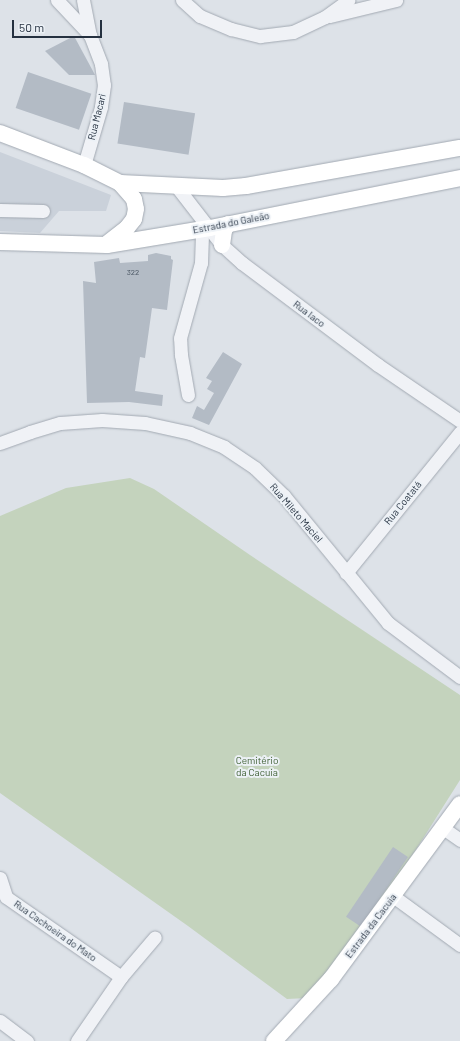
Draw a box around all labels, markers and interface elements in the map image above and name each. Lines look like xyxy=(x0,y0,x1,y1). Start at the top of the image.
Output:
scale bar xyxy=(14,12,104,38)
text: 50 m xyxy=(19,20,44,34)
street label: Rua Macari xyxy=(85,93,109,141)
street label: Estrada do Galeão xyxy=(192,210,270,236)
house number: 322 xyxy=(127,268,139,278)
street label: Rua Iaco xyxy=(291,298,327,330)
street label: Rua Coatatá xyxy=(382,479,424,527)
street label: Rua Mileto Maciel xyxy=(267,481,325,545)
park label: Cemitério da Cacuia xyxy=(236,754,278,778)
street label: Estrada da Cacuia xyxy=(343,891,399,961)
street label: Rua Cachoeira do Mato xyxy=(11,898,99,964)

